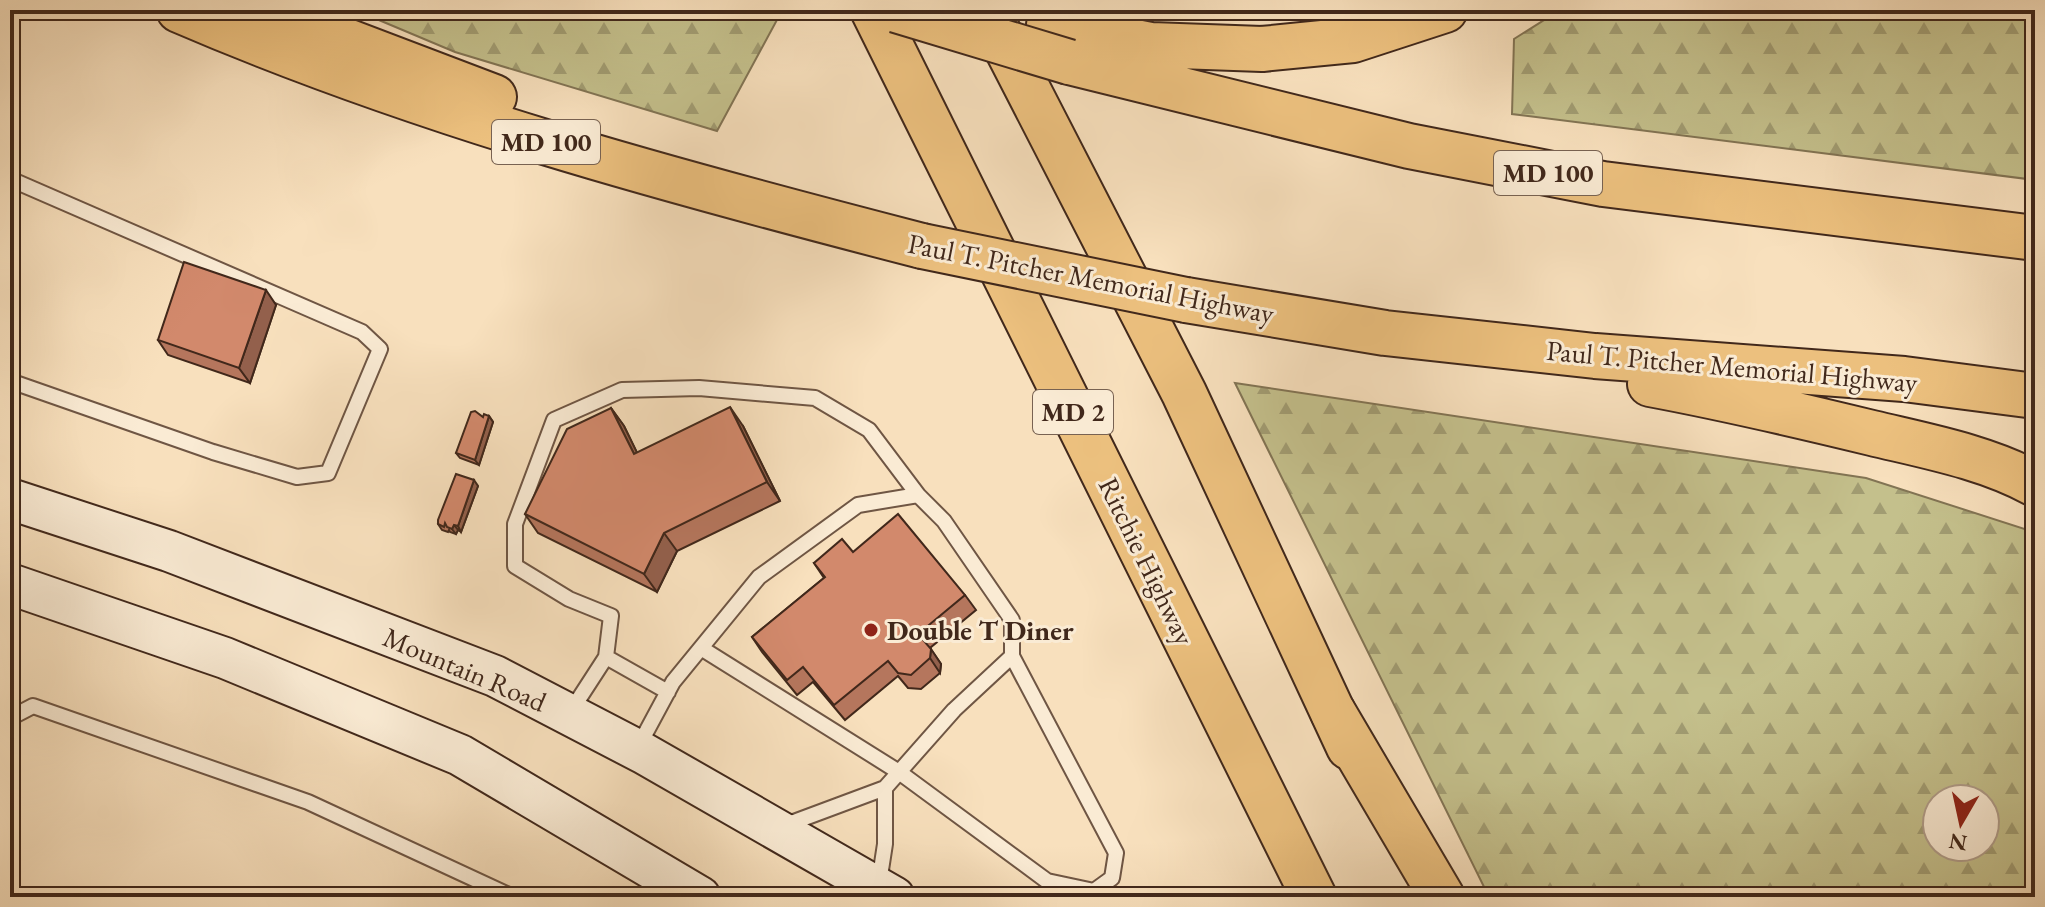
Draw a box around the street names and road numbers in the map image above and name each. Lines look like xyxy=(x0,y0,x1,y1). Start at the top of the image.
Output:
road number: MD 100 xyxy=(492,120,600,164)
road number: MD 100 xyxy=(1494,151,1602,195)
street label: Paul T. Pitcher Memorial Highway xyxy=(905,225,1278,331)
street label: Paul T. Pitcher Memorial Highway xyxy=(1545,332,1920,400)
road number: MD 2 xyxy=(1033,390,1113,434)
street label: Ritchie Highway xyxy=(1091,471,1203,651)
street label: Mountain Road xyxy=(378,618,553,720)

